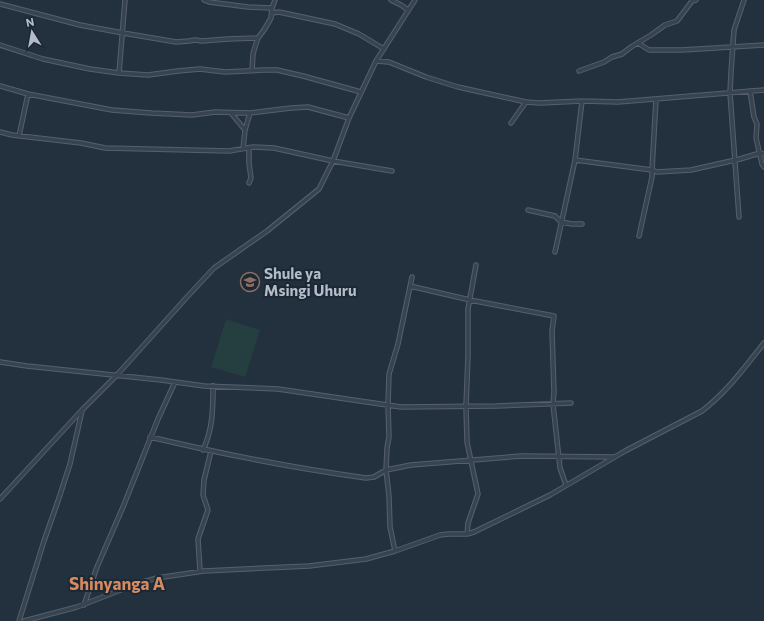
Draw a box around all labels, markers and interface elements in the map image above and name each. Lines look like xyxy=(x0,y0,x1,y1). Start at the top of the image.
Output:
north arrow xyxy=(12,12,52,52)
text: N xyxy=(25,15,35,29)
place label: Shule ya Msingi Uhuru xyxy=(264,264,357,299)
school or university icon: Shule ya Msingi Uhuru xyxy=(239,271,261,293)
district label: Shinyanga A xyxy=(69,573,165,594)

